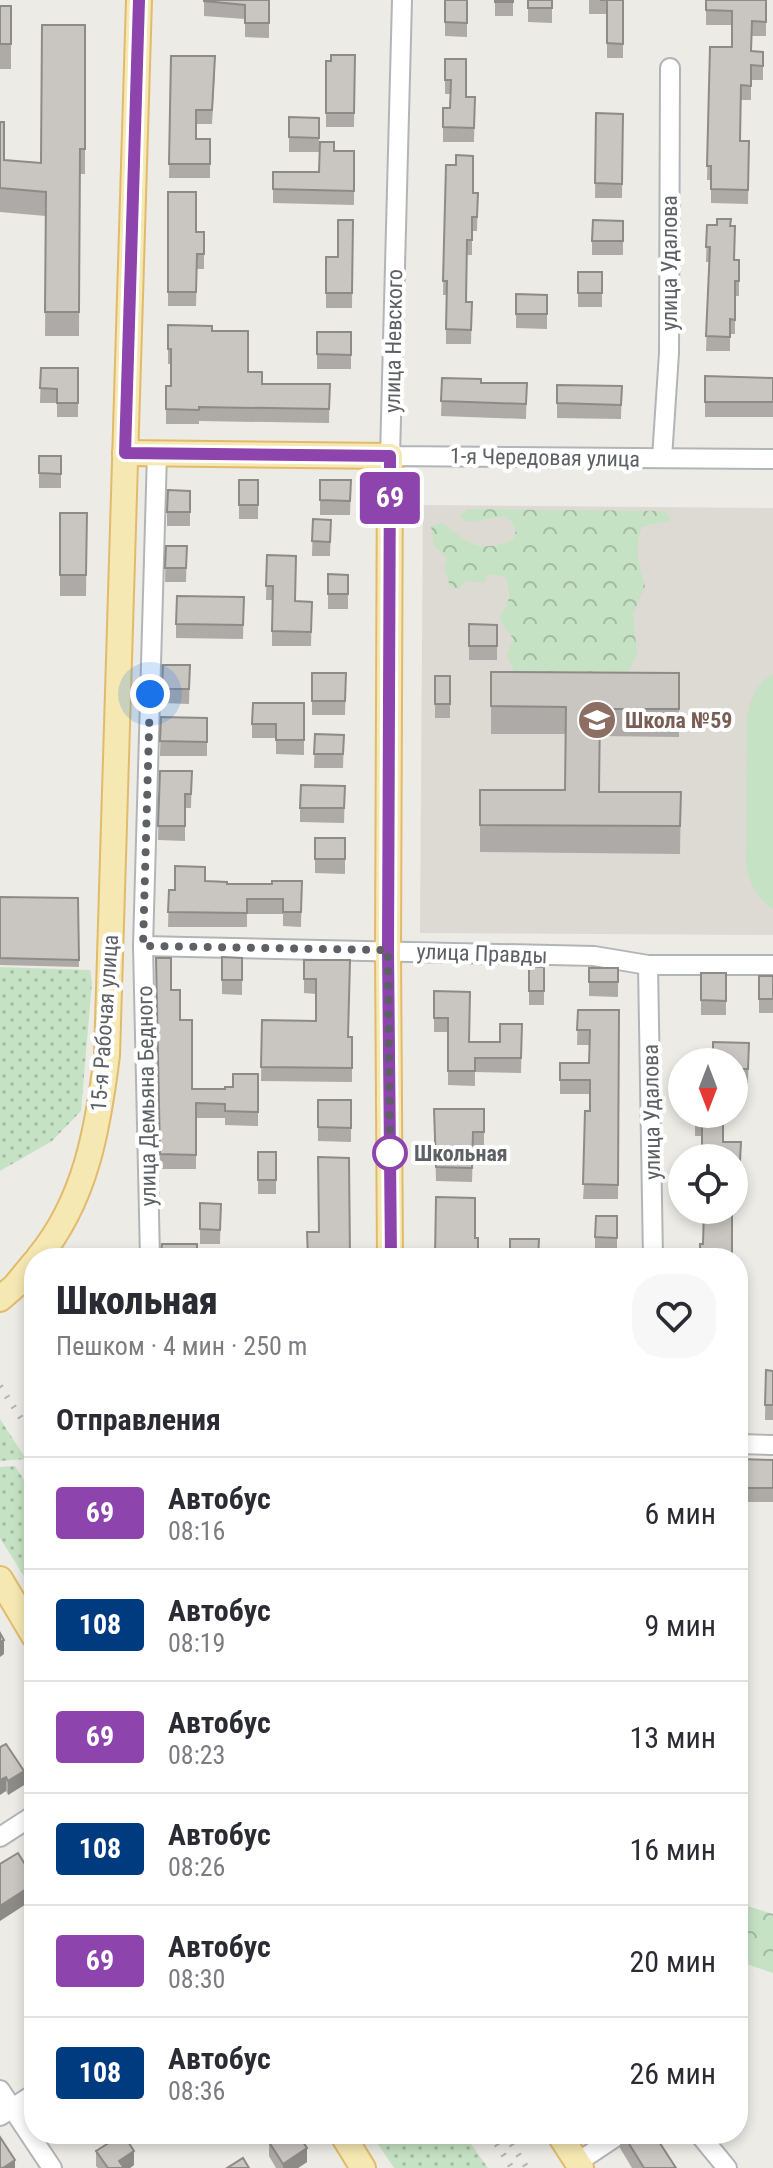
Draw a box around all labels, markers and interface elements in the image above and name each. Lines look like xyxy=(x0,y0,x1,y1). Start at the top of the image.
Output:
street label: улица Удалова xyxy=(657,195,682,331)
street label: улица Невского xyxy=(380,269,407,413)
street label: 1-я Чередовая улица xyxy=(450,443,640,472)
line badge: 69 xyxy=(354,472,426,524)
text: 69 xyxy=(376,481,404,514)
your location xyxy=(130,674,170,714)
school or university icon: Школа №59 xyxy=(576,699,618,741)
place label: Школа №59 xyxy=(625,708,732,733)
street label: 15-я Рабочая улица xyxy=(86,934,123,1112)
street label: улица Правды xyxy=(416,939,548,968)
street label: улица Демьяна Бедного xyxy=(132,985,161,1207)
street label: улица Удалова xyxy=(638,1044,665,1180)
north arrow xyxy=(668,1048,748,1128)
map controls xyxy=(668,1048,748,1224)
marker: Школьная xyxy=(373,1136,407,1170)
place label: Школьная xyxy=(414,1141,508,1166)
button: locate xyxy=(668,1144,748,1224)
button: heart xyxy=(632,1274,716,1358)
text: Школьная xyxy=(56,1279,218,1323)
text: Пешком · 4 мин · 250 m xyxy=(56,1331,307,1361)
text: Отправления xyxy=(56,1402,221,1437)
text: Автобус xyxy=(168,1481,271,1516)
text: 69 xyxy=(86,1496,114,1529)
text: 6 мин xyxy=(644,1496,716,1531)
text: 08:16 xyxy=(168,1516,225,1546)
text: Автобус xyxy=(168,1593,271,1628)
text: 108 xyxy=(79,1608,121,1641)
text: 9 мин xyxy=(644,1608,716,1643)
text: 08:19 xyxy=(168,1628,225,1658)
text: Автобус xyxy=(168,1705,271,1740)
text: 69 xyxy=(86,1720,114,1753)
text: 13 мин xyxy=(630,1720,716,1755)
text: 08:23 xyxy=(168,1740,225,1770)
text: Автобус xyxy=(168,1817,271,1852)
text: 108 xyxy=(79,1832,121,1865)
text: 16 мин xyxy=(630,1832,716,1867)
text: 08:26 xyxy=(168,1852,225,1882)
text: Автобус xyxy=(168,1929,271,1964)
text: 69 xyxy=(86,1944,114,1977)
text: 20 мин xyxy=(630,1944,716,1979)
text: 08:30 xyxy=(168,1964,225,1994)
text: Автобус xyxy=(168,2041,271,2076)
text: 108 xyxy=(79,2056,121,2089)
text: 26 мин xyxy=(630,2056,716,2091)
text: 08:36 xyxy=(168,2076,225,2106)

